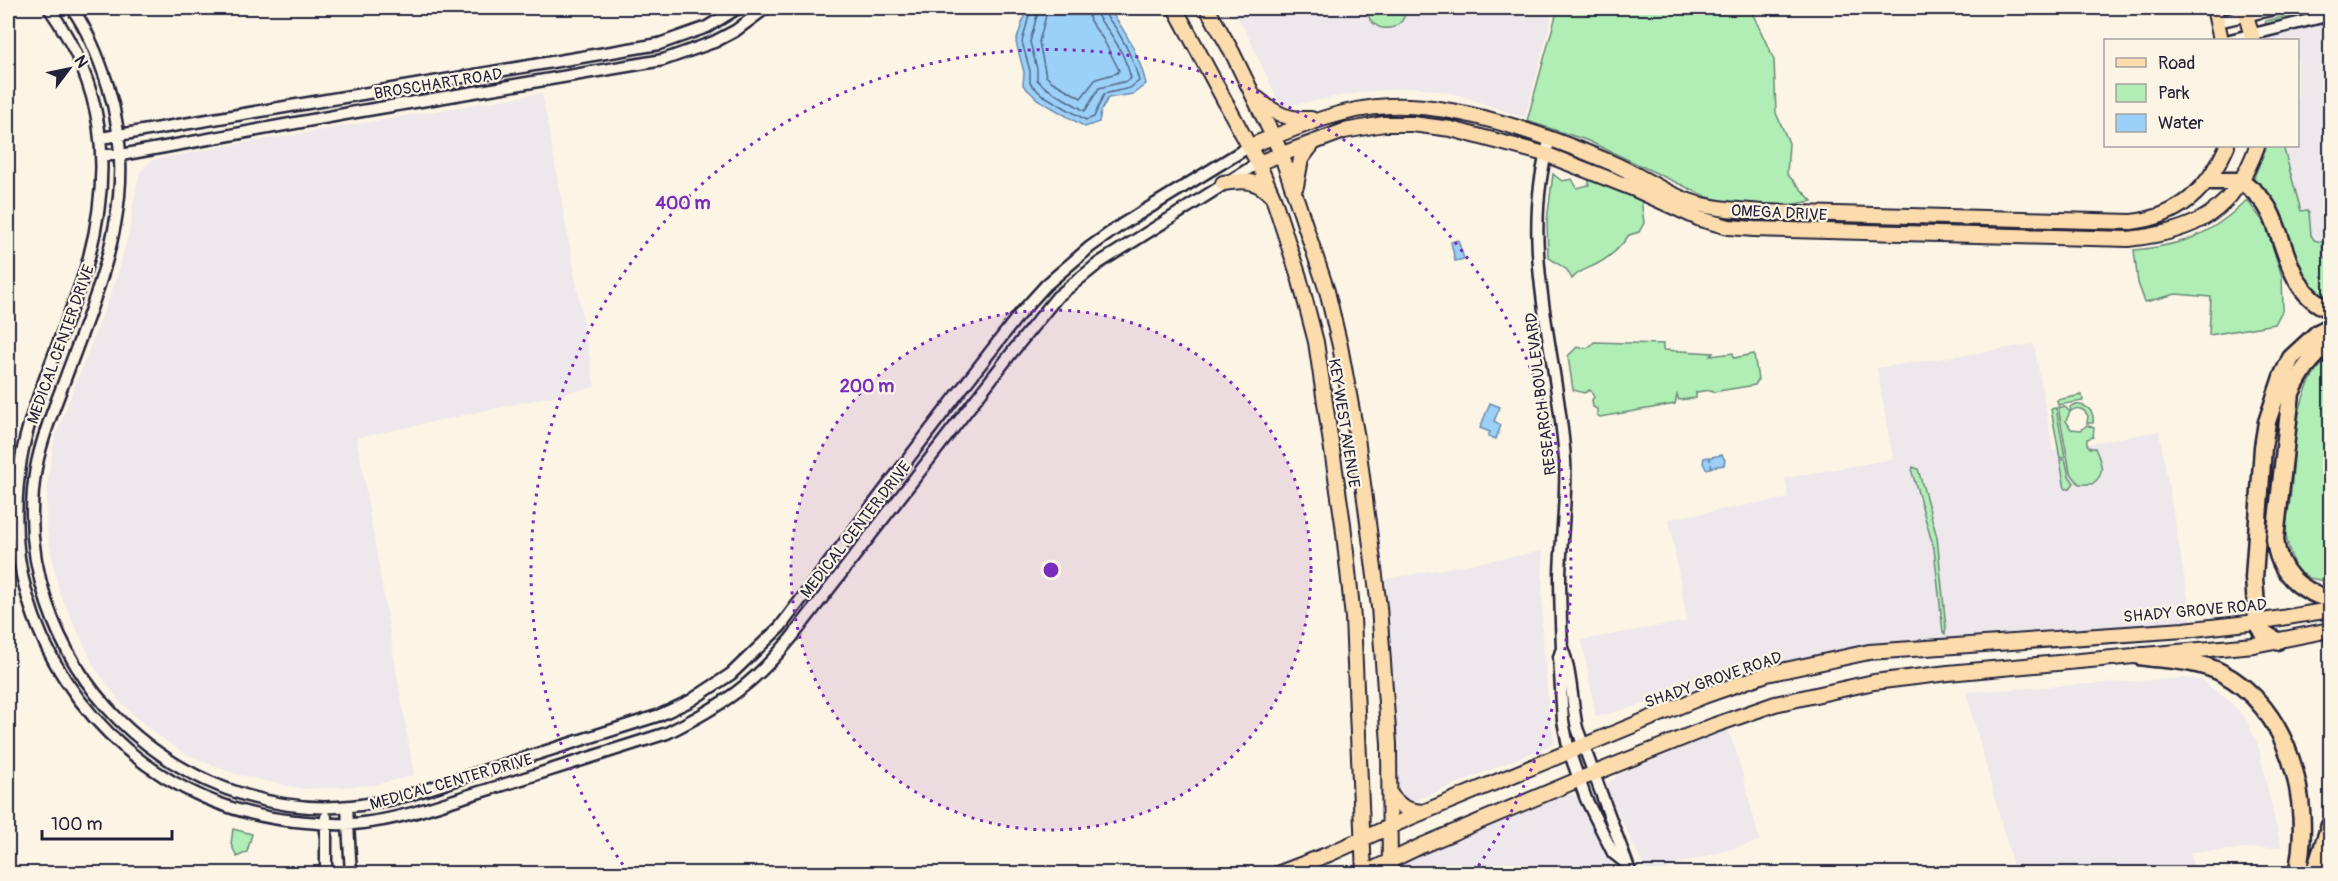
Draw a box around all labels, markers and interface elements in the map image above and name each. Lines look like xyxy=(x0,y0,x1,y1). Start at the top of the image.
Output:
north arrow xyxy=(39,39,99,99)
legend xyxy=(2104,39,2299,147)
text: N xyxy=(70,52,92,72)
text: Road xyxy=(2158,52,2195,75)
street label: BROSCHART ROAD xyxy=(373,64,504,104)
text: Park xyxy=(2158,82,2190,105)
text: Water xyxy=(2158,112,2204,135)
text: 400 m xyxy=(656,192,710,215)
street label: OMEGA DRIVE xyxy=(1730,200,1827,226)
street label: MEDICAL CENTER DRIVE xyxy=(23,262,99,427)
street label: RESEARCH BOULEVARD xyxy=(1521,311,1561,476)
street label: KEY WEST AVENUE xyxy=(1324,357,1364,489)
text: 200 m xyxy=(840,375,894,398)
street label: MEDICAL CENTER DRIVE xyxy=(796,457,915,602)
centre of rings xyxy=(1041,560,1061,580)
street label: SHADY GROVE ROAD xyxy=(2123,595,2268,627)
street label: SHADY GROVE ROAD xyxy=(1642,647,1785,713)
street label: MEDICAL CENTER DRIVE xyxy=(368,749,535,815)
scale bar xyxy=(42,803,172,841)
text: 100 m xyxy=(51,813,103,836)

